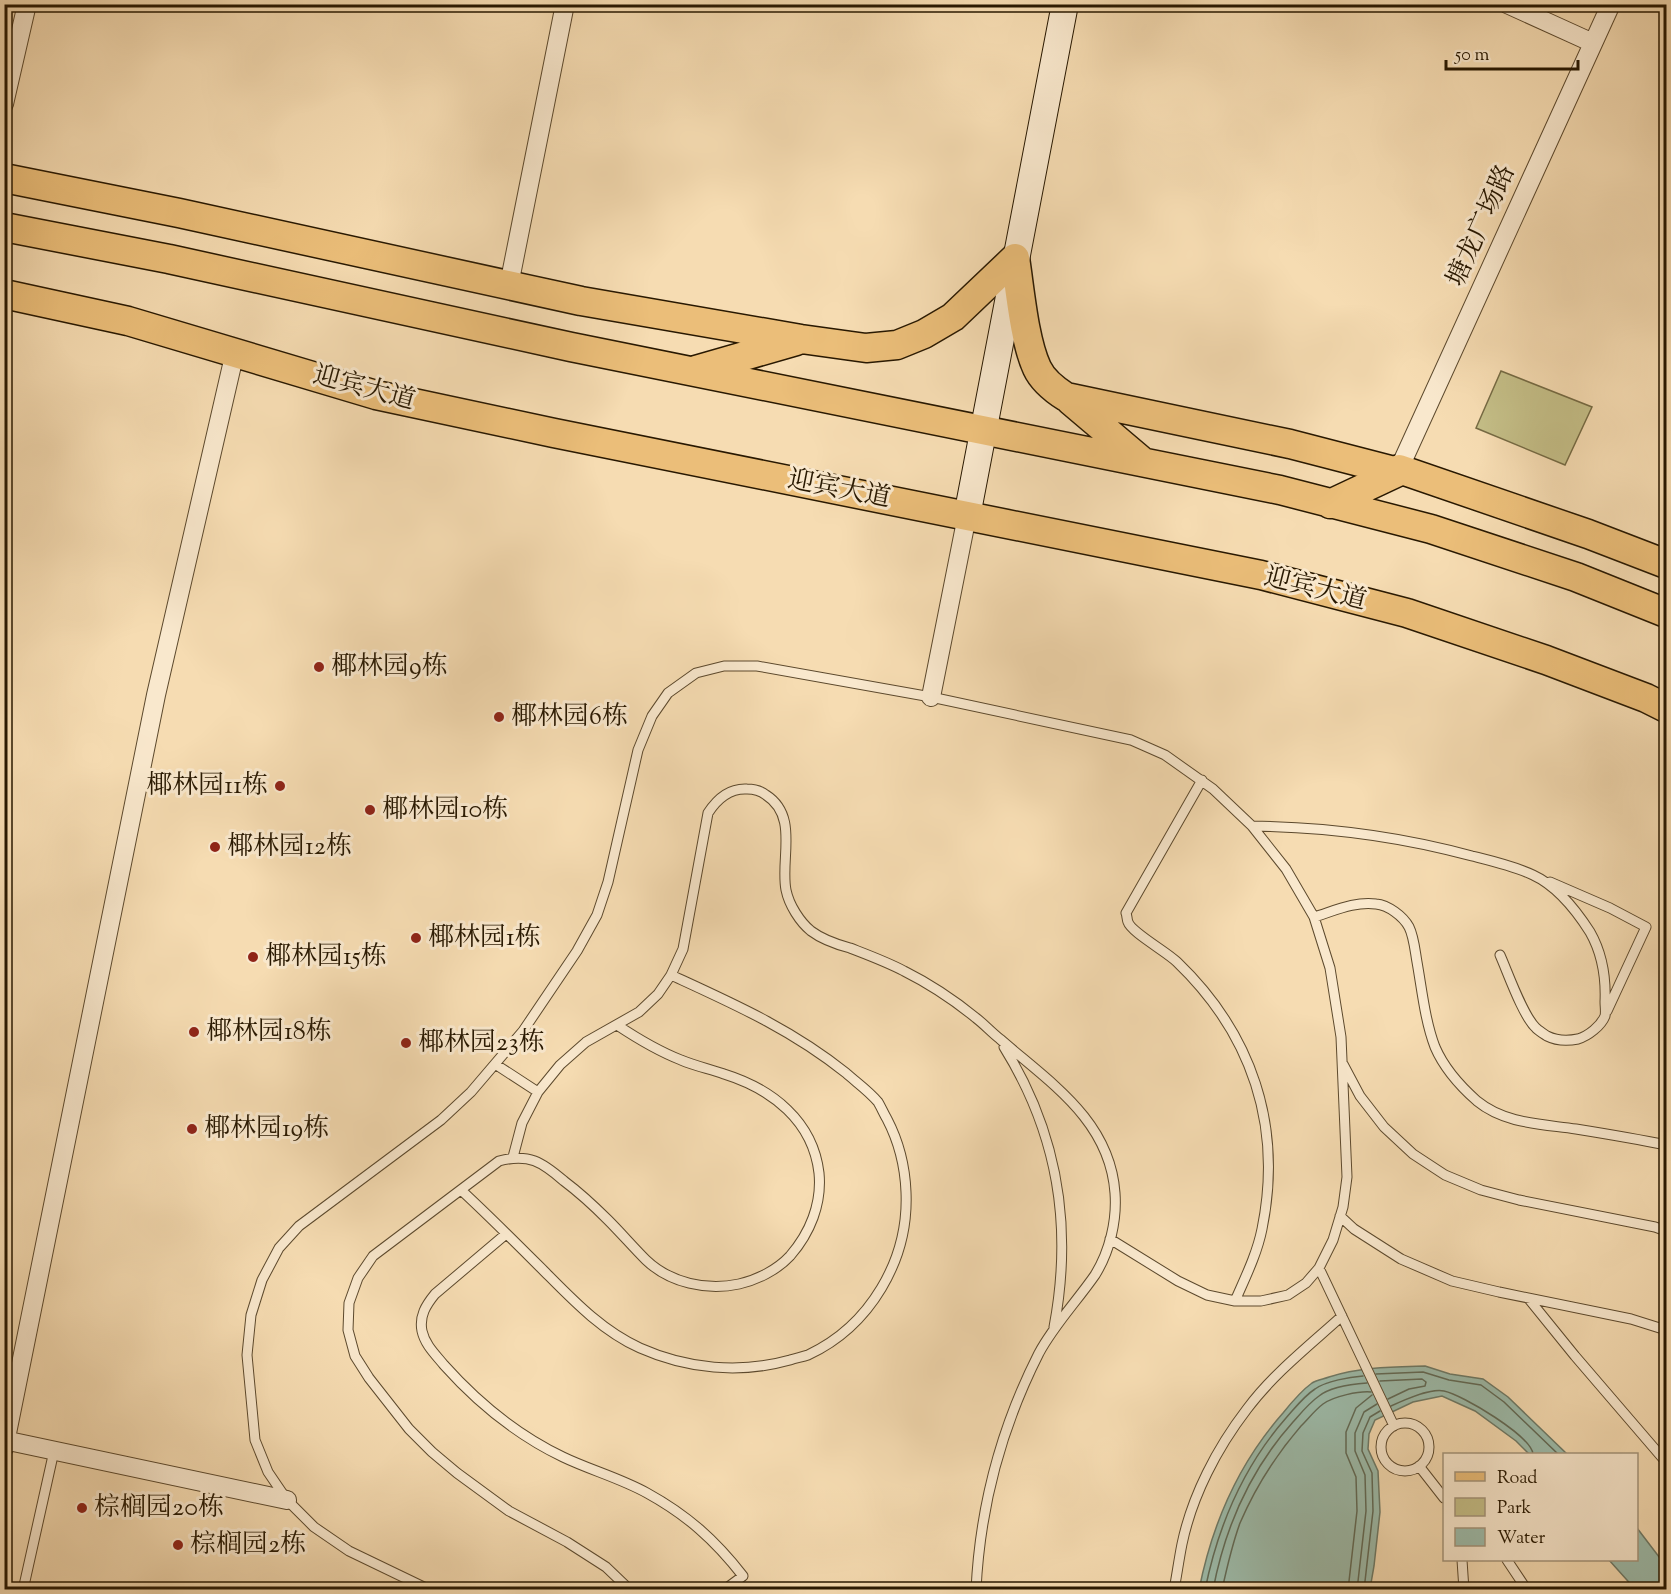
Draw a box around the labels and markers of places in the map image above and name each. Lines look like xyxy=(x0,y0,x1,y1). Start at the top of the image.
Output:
place label: 椰林园9栋 xyxy=(331,649,448,686)
marker: 椰林园9栋 xyxy=(312,660,326,674)
place label: 椰林园6栋 xyxy=(511,699,628,736)
marker: 椰林园6栋 xyxy=(492,710,506,724)
place label: 椰林园11栋 xyxy=(146,768,268,805)
marker: 椰林园11栋 xyxy=(273,779,287,793)
place label: 椰林园10栋 xyxy=(382,792,508,829)
marker: 椰林园10栋 xyxy=(363,803,377,817)
place label: 椰林园12栋 xyxy=(227,829,352,866)
marker: 椰林园12栋 xyxy=(208,840,222,854)
place label: 椰林园1栋 xyxy=(428,920,541,957)
marker: 椰林园1栋 xyxy=(409,931,423,945)
place label: 椰林园15栋 xyxy=(265,939,387,976)
marker: 椰林园15栋 xyxy=(246,950,260,964)
place label: 椰林园18栋 xyxy=(206,1014,332,1051)
marker: 椰林园18栋 xyxy=(187,1025,201,1039)
place label: 椰林园23栋 xyxy=(418,1025,545,1062)
marker: 椰林园23栋 xyxy=(399,1036,413,1050)
place label: 椰林园19栋 xyxy=(204,1111,329,1148)
marker: 椰林园19栋 xyxy=(185,1122,199,1136)
place label: 棕榈园20栋 xyxy=(94,1490,224,1527)
marker: 棕榈园20栋 xyxy=(75,1501,89,1515)
place label: 棕榈园2栋 xyxy=(190,1527,306,1564)
marker: 棕榈园2栋 xyxy=(171,1538,185,1552)

